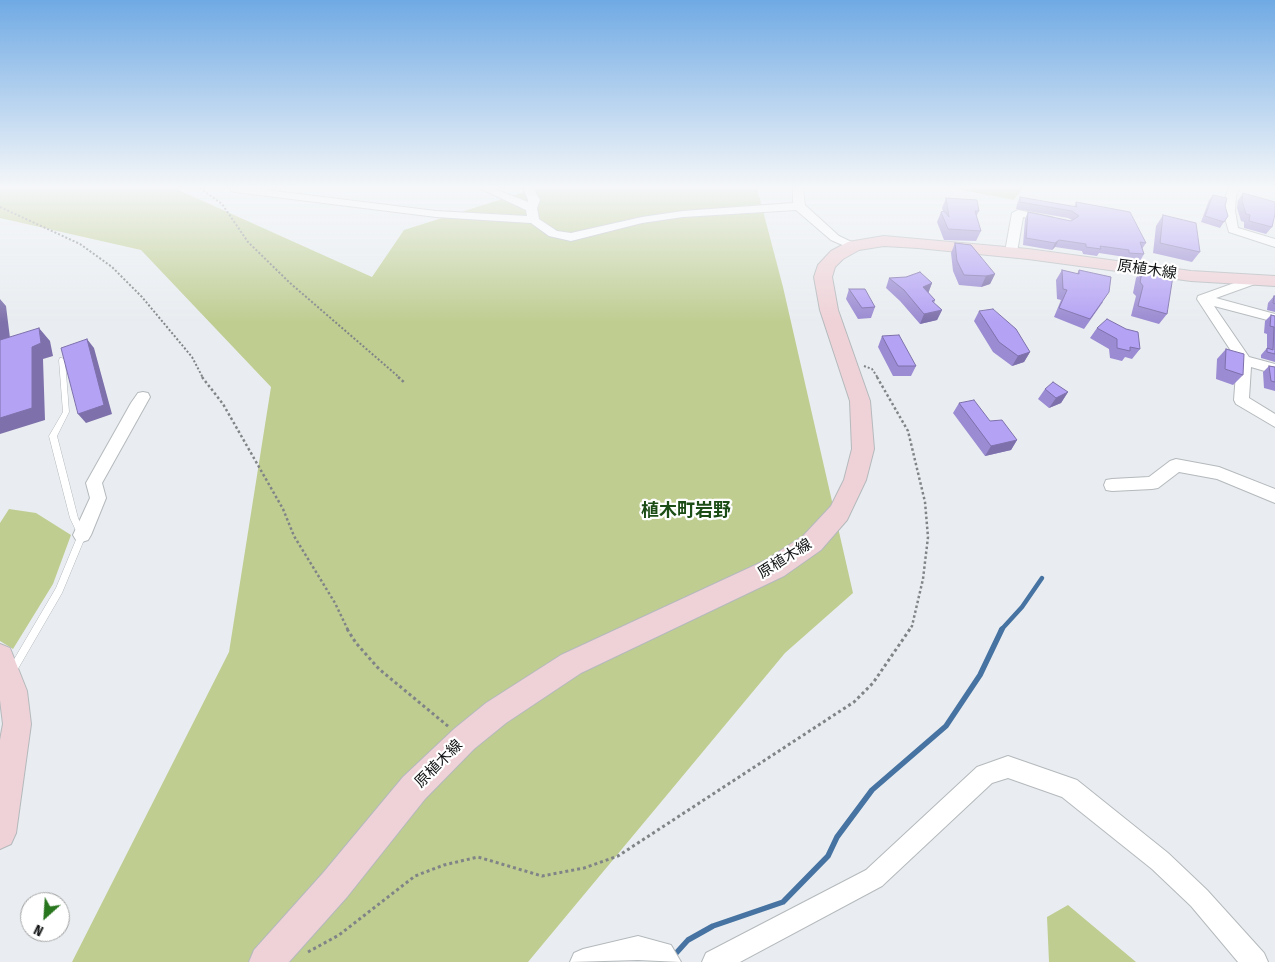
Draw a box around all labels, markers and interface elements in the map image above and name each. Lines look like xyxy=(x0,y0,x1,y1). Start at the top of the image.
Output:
street label: 原植木線 xyxy=(1116,257,1178,283)
district label: 植木町岩野 xyxy=(641,500,731,522)
street label: 原植木線 xyxy=(755,535,815,583)
street label: 原植木線 xyxy=(411,736,467,792)
north arrow xyxy=(20,892,70,942)
text: N xyxy=(31,921,46,940)

